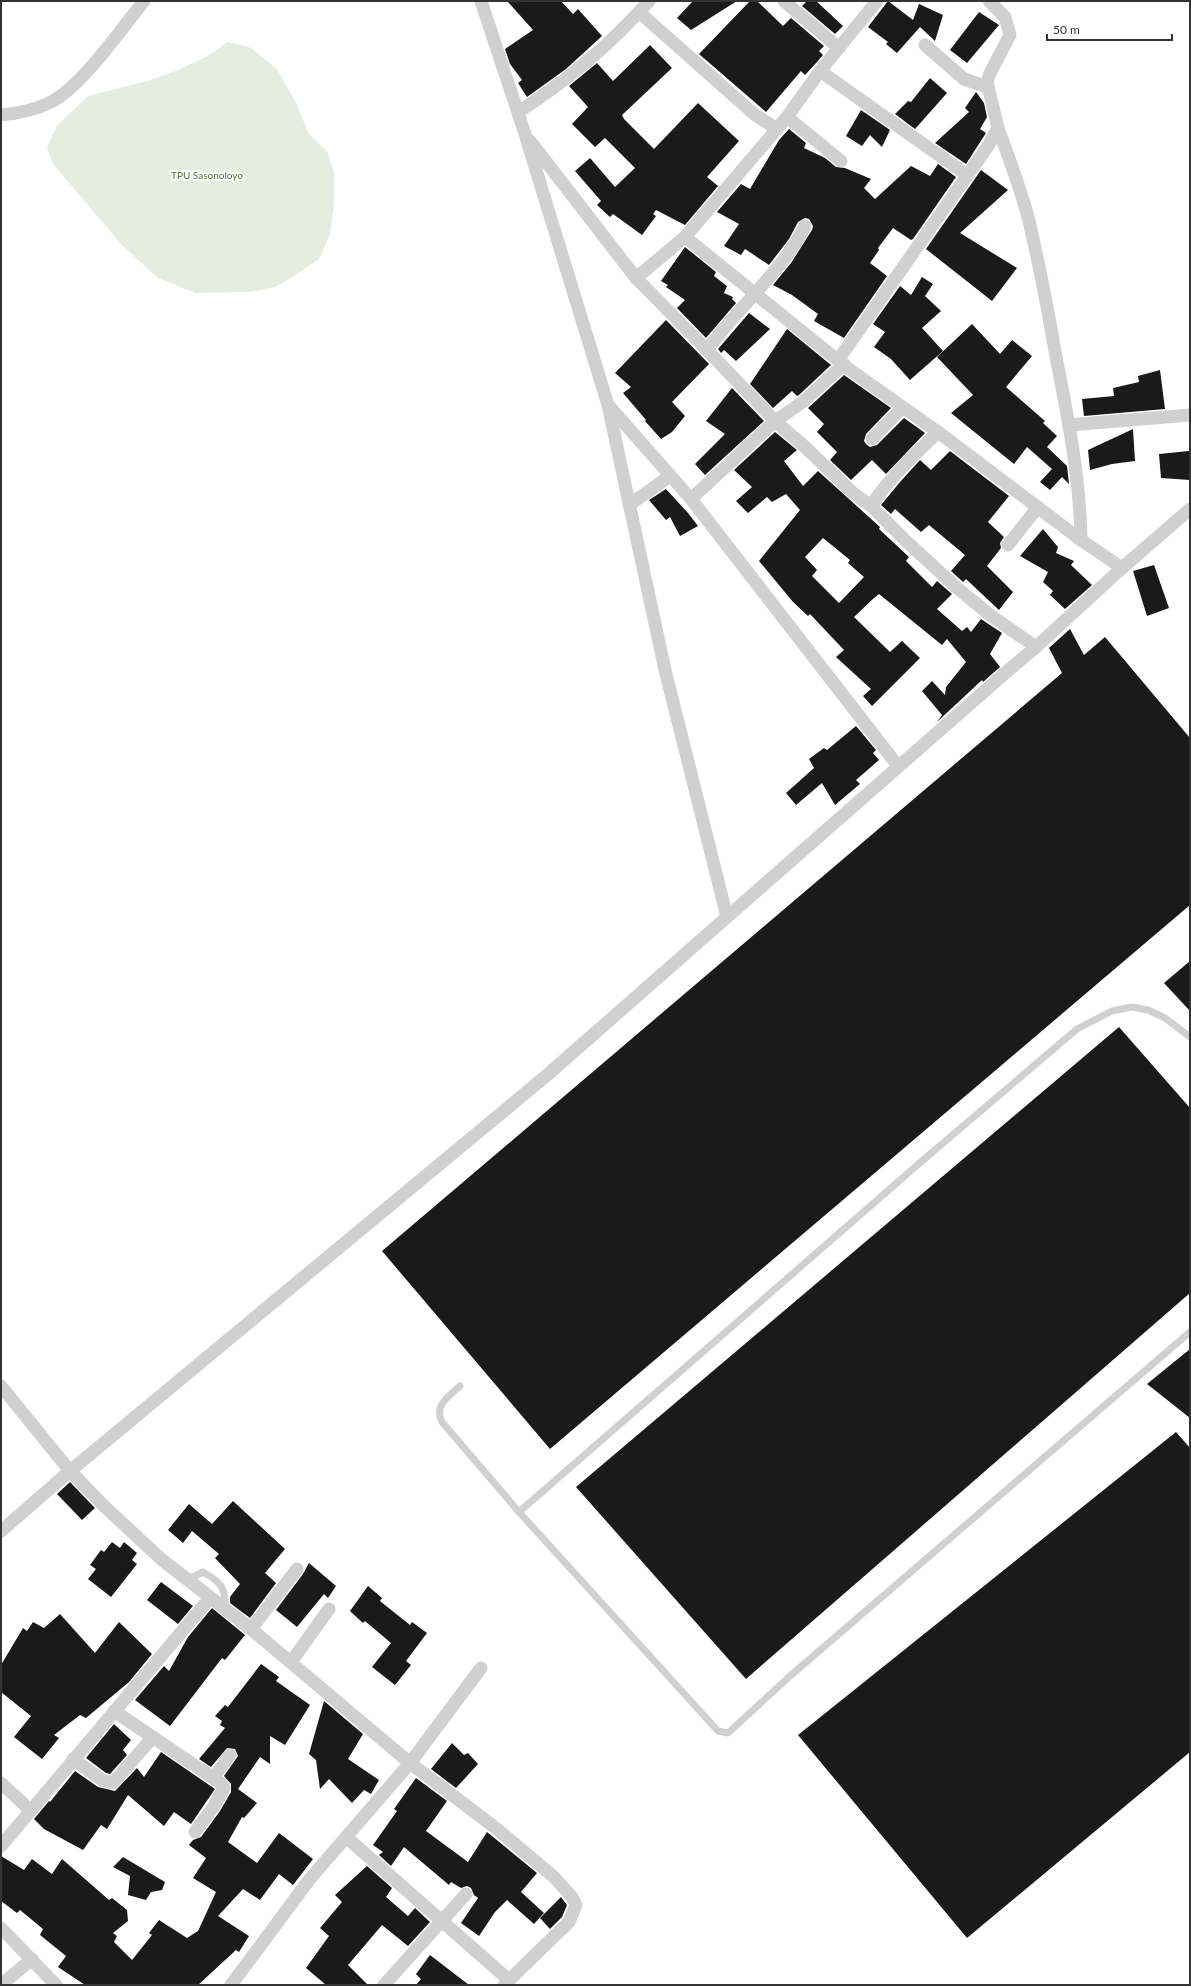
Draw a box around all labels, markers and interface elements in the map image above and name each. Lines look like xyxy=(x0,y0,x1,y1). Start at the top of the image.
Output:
scale bar xyxy=(1047,16,1172,42)
text: 50 m xyxy=(1053,22,1080,37)
park label: TPU Sasonoloyo xyxy=(171,169,243,181)

